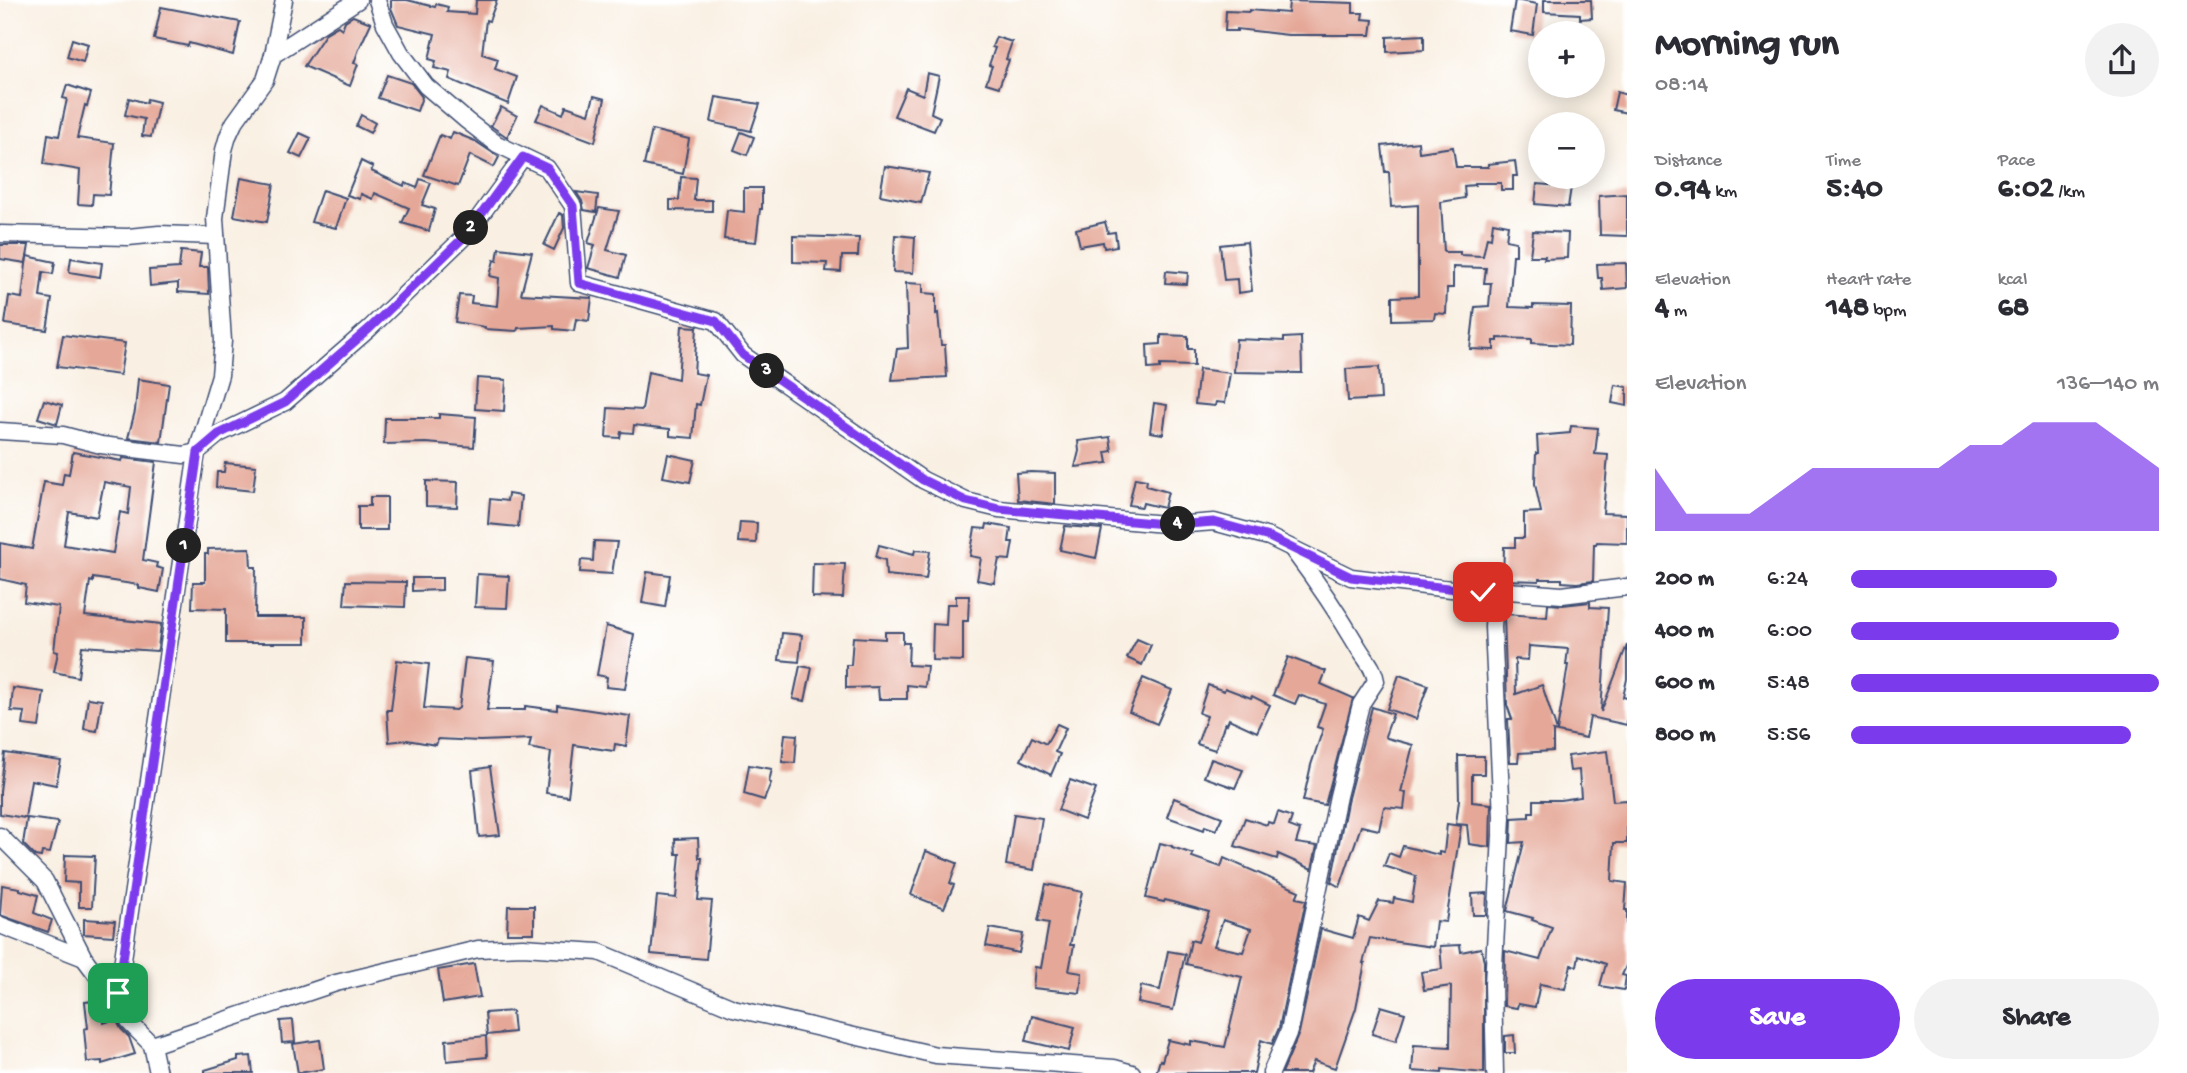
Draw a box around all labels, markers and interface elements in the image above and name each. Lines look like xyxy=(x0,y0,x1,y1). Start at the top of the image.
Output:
map controls xyxy=(1528,21,1605,189)
button: + xyxy=(1528,21,1605,98)
button: share xyxy=(2085,23,2159,97)
text: Morning run xyxy=(1655,24,1839,68)
text: 08:14 xyxy=(1655,72,1708,99)
button: − xyxy=(1528,112,1605,189)
text: Distance xyxy=(1655,150,1722,173)
text: Time xyxy=(1826,150,1861,173)
text: Pace xyxy=(1998,150,2035,173)
text: 0.94 xyxy=(1655,173,1711,208)
text: 5:40 xyxy=(1826,173,1883,208)
text: 6:02 xyxy=(1998,173,2054,208)
text: km xyxy=(1711,181,1737,204)
text: /km xyxy=(2054,181,2085,204)
pin: 2 xyxy=(454,210,489,246)
text: 2 xyxy=(466,216,475,239)
text: Elevation xyxy=(1655,269,1731,292)
text: Heart rate xyxy=(1826,269,1911,292)
text: kcal xyxy=(1998,269,2027,292)
text: 4 xyxy=(1655,292,1669,327)
text: 148 xyxy=(1826,292,1869,327)
text: 68 xyxy=(1998,292,2029,327)
text: m xyxy=(1669,300,1687,323)
text: bpm xyxy=(1869,300,1906,323)
pin: 3 xyxy=(750,354,784,388)
text: 3 xyxy=(762,359,771,382)
text: Elevation xyxy=(1655,371,1746,398)
text: 136–140 m xyxy=(2057,371,2159,398)
pin: 4 xyxy=(1160,506,1196,542)
text: 4 xyxy=(1173,512,1182,535)
pin: 1 xyxy=(166,528,202,564)
text: 1 xyxy=(180,534,187,557)
pin xyxy=(1453,562,1513,622)
text: 200 m xyxy=(1655,566,1714,593)
text: 6:24 xyxy=(1767,566,1808,593)
icon: check xyxy=(1464,573,1502,611)
text: 400 m xyxy=(1655,618,1714,645)
text: 6:00 xyxy=(1767,618,1812,645)
text: 600 m xyxy=(1655,670,1715,697)
text: 5:48 xyxy=(1767,670,1810,697)
text: 800 m xyxy=(1655,722,1716,749)
text: 5:56 xyxy=(1767,722,1810,749)
pin xyxy=(88,963,148,1023)
icon: arrive xyxy=(99,974,137,1012)
button: Save xyxy=(1655,979,1900,1059)
button: Share xyxy=(1914,979,2159,1059)

